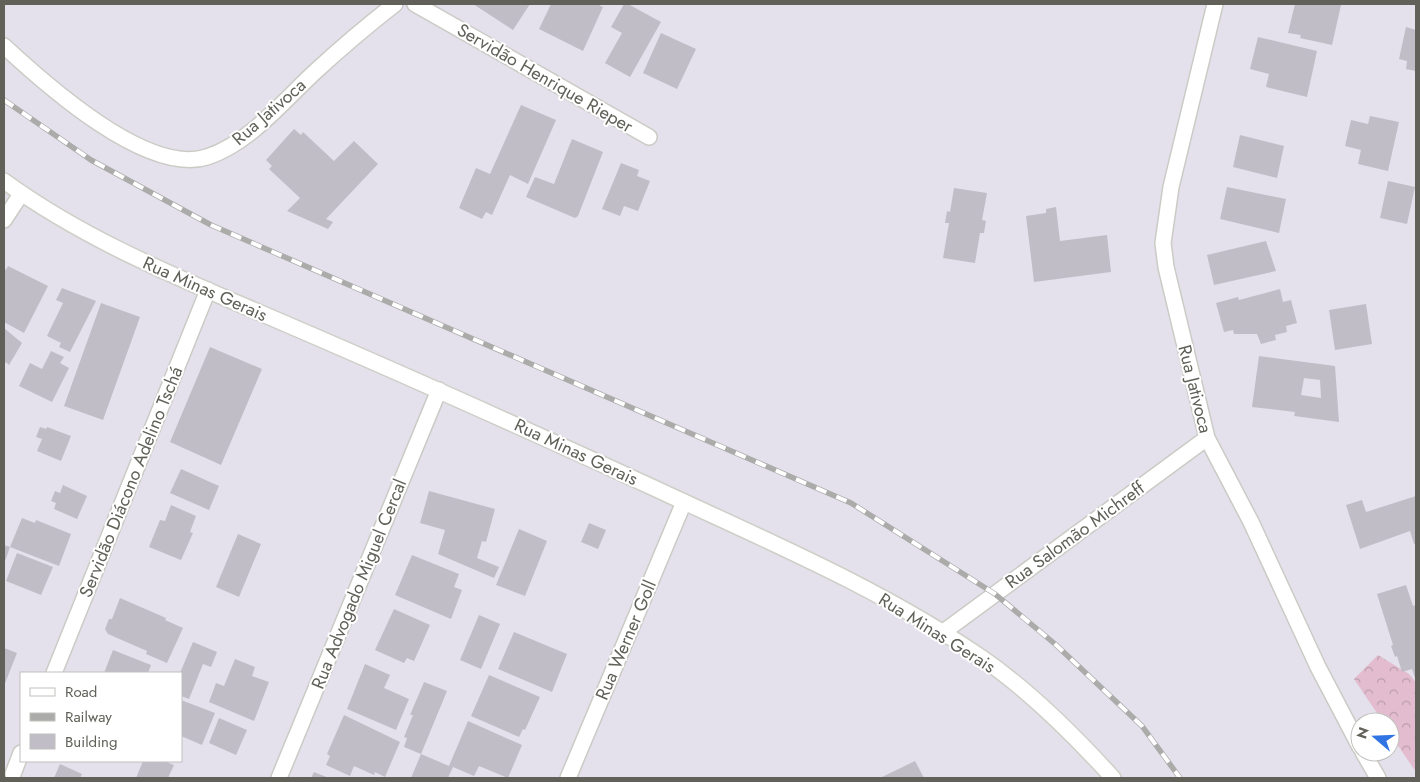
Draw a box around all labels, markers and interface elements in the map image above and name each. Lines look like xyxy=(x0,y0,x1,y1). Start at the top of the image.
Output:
street label: Servidão Henrique Rieper xyxy=(452,17,638,139)
street label: Rua Jativoca xyxy=(226,73,312,151)
street label: Rua Minas Gerais xyxy=(139,250,271,328)
street label: Rua Jativoca xyxy=(1171,342,1219,436)
street label: Servidão Diácono Adelino Tschá xyxy=(73,363,189,601)
street label: Rua Minas Gerais xyxy=(510,412,642,492)
street label: Rua Advogado Miguel Cercal xyxy=(305,475,413,693)
street label: Rua Salomão Michreff xyxy=(1000,475,1151,595)
street label: Rua Werner Goll xyxy=(589,576,663,704)
street label: Rua Minas Gerais xyxy=(873,587,1001,679)
legend xyxy=(20,672,182,762)
text: Road xyxy=(65,681,97,703)
text: Railway xyxy=(65,706,112,728)
north arrow xyxy=(1350,712,1400,762)
text: N xyxy=(1351,724,1374,741)
text: Building xyxy=(65,731,117,753)

